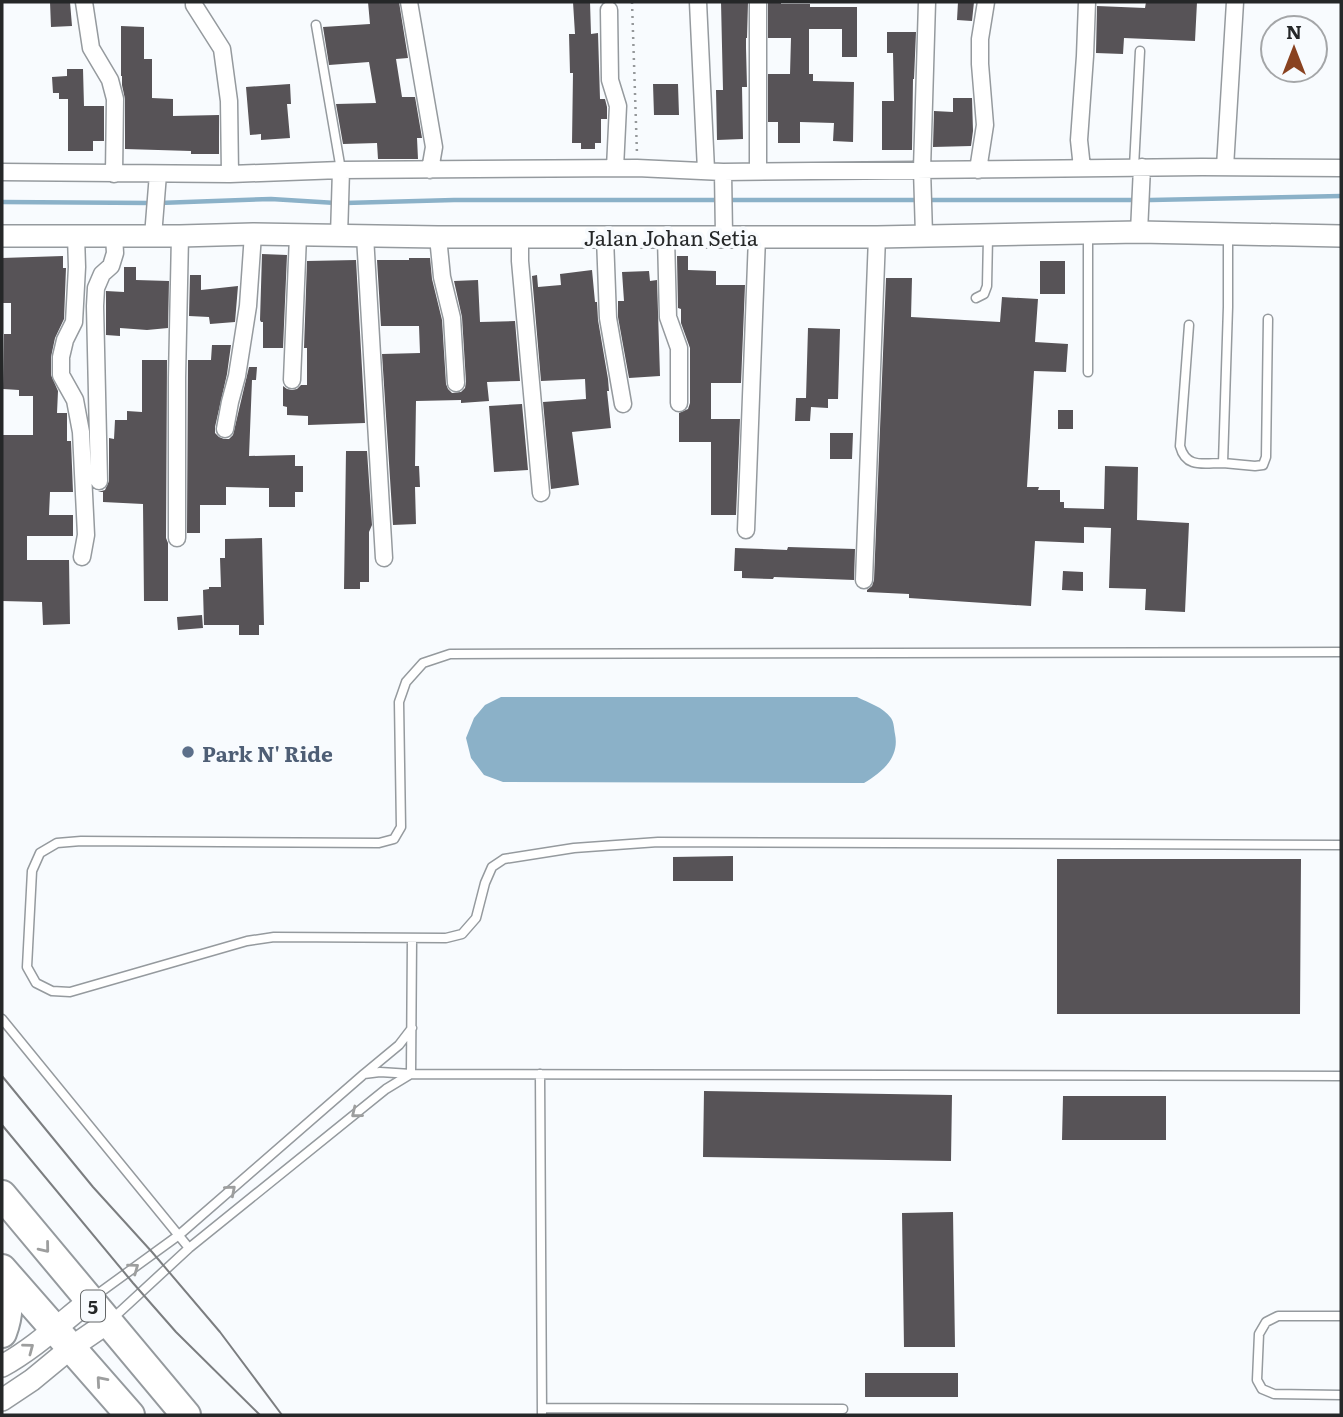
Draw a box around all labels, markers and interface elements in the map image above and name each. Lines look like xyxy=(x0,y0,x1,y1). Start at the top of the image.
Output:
north arrow xyxy=(1259,14,1329,84)
text: N xyxy=(1286,17,1302,45)
street label: Jalan Johan Setia xyxy=(584,221,759,252)
place label: Park N' Ride xyxy=(202,737,333,768)
marker: Park N' Ride xyxy=(180,744,196,760)
one-way arrow xyxy=(351,1105,364,1118)
one-way arrow xyxy=(223,1186,236,1198)
one-way arrow xyxy=(37,1240,50,1252)
one-way arrow xyxy=(126,1263,139,1276)
road number: 5 xyxy=(81,1290,105,1322)
one-way arrow xyxy=(21,1344,34,1357)
one-way arrow xyxy=(97,1376,109,1389)

